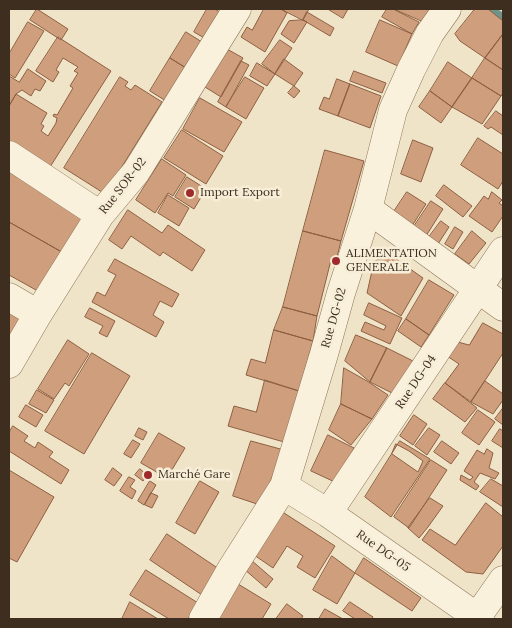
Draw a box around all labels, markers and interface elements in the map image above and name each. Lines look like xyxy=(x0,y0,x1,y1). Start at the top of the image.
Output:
street label: Rue SOR-02 xyxy=(96,155,150,217)
place label: Import Export xyxy=(200,186,280,200)
marker: Import Export xyxy=(184,187,196,199)
place label: ALIMENTATION GENERALE xyxy=(346,247,437,275)
marker: ALIMENTATION GENERALE xyxy=(330,255,342,267)
street label: Rue DG-02 xyxy=(319,286,349,350)
street label: Rue DG-04 xyxy=(393,352,439,412)
place label: Marché Gare xyxy=(158,468,230,482)
marker: Marché Gare xyxy=(142,469,154,481)
street label: Rue DG-05 xyxy=(353,527,413,575)

